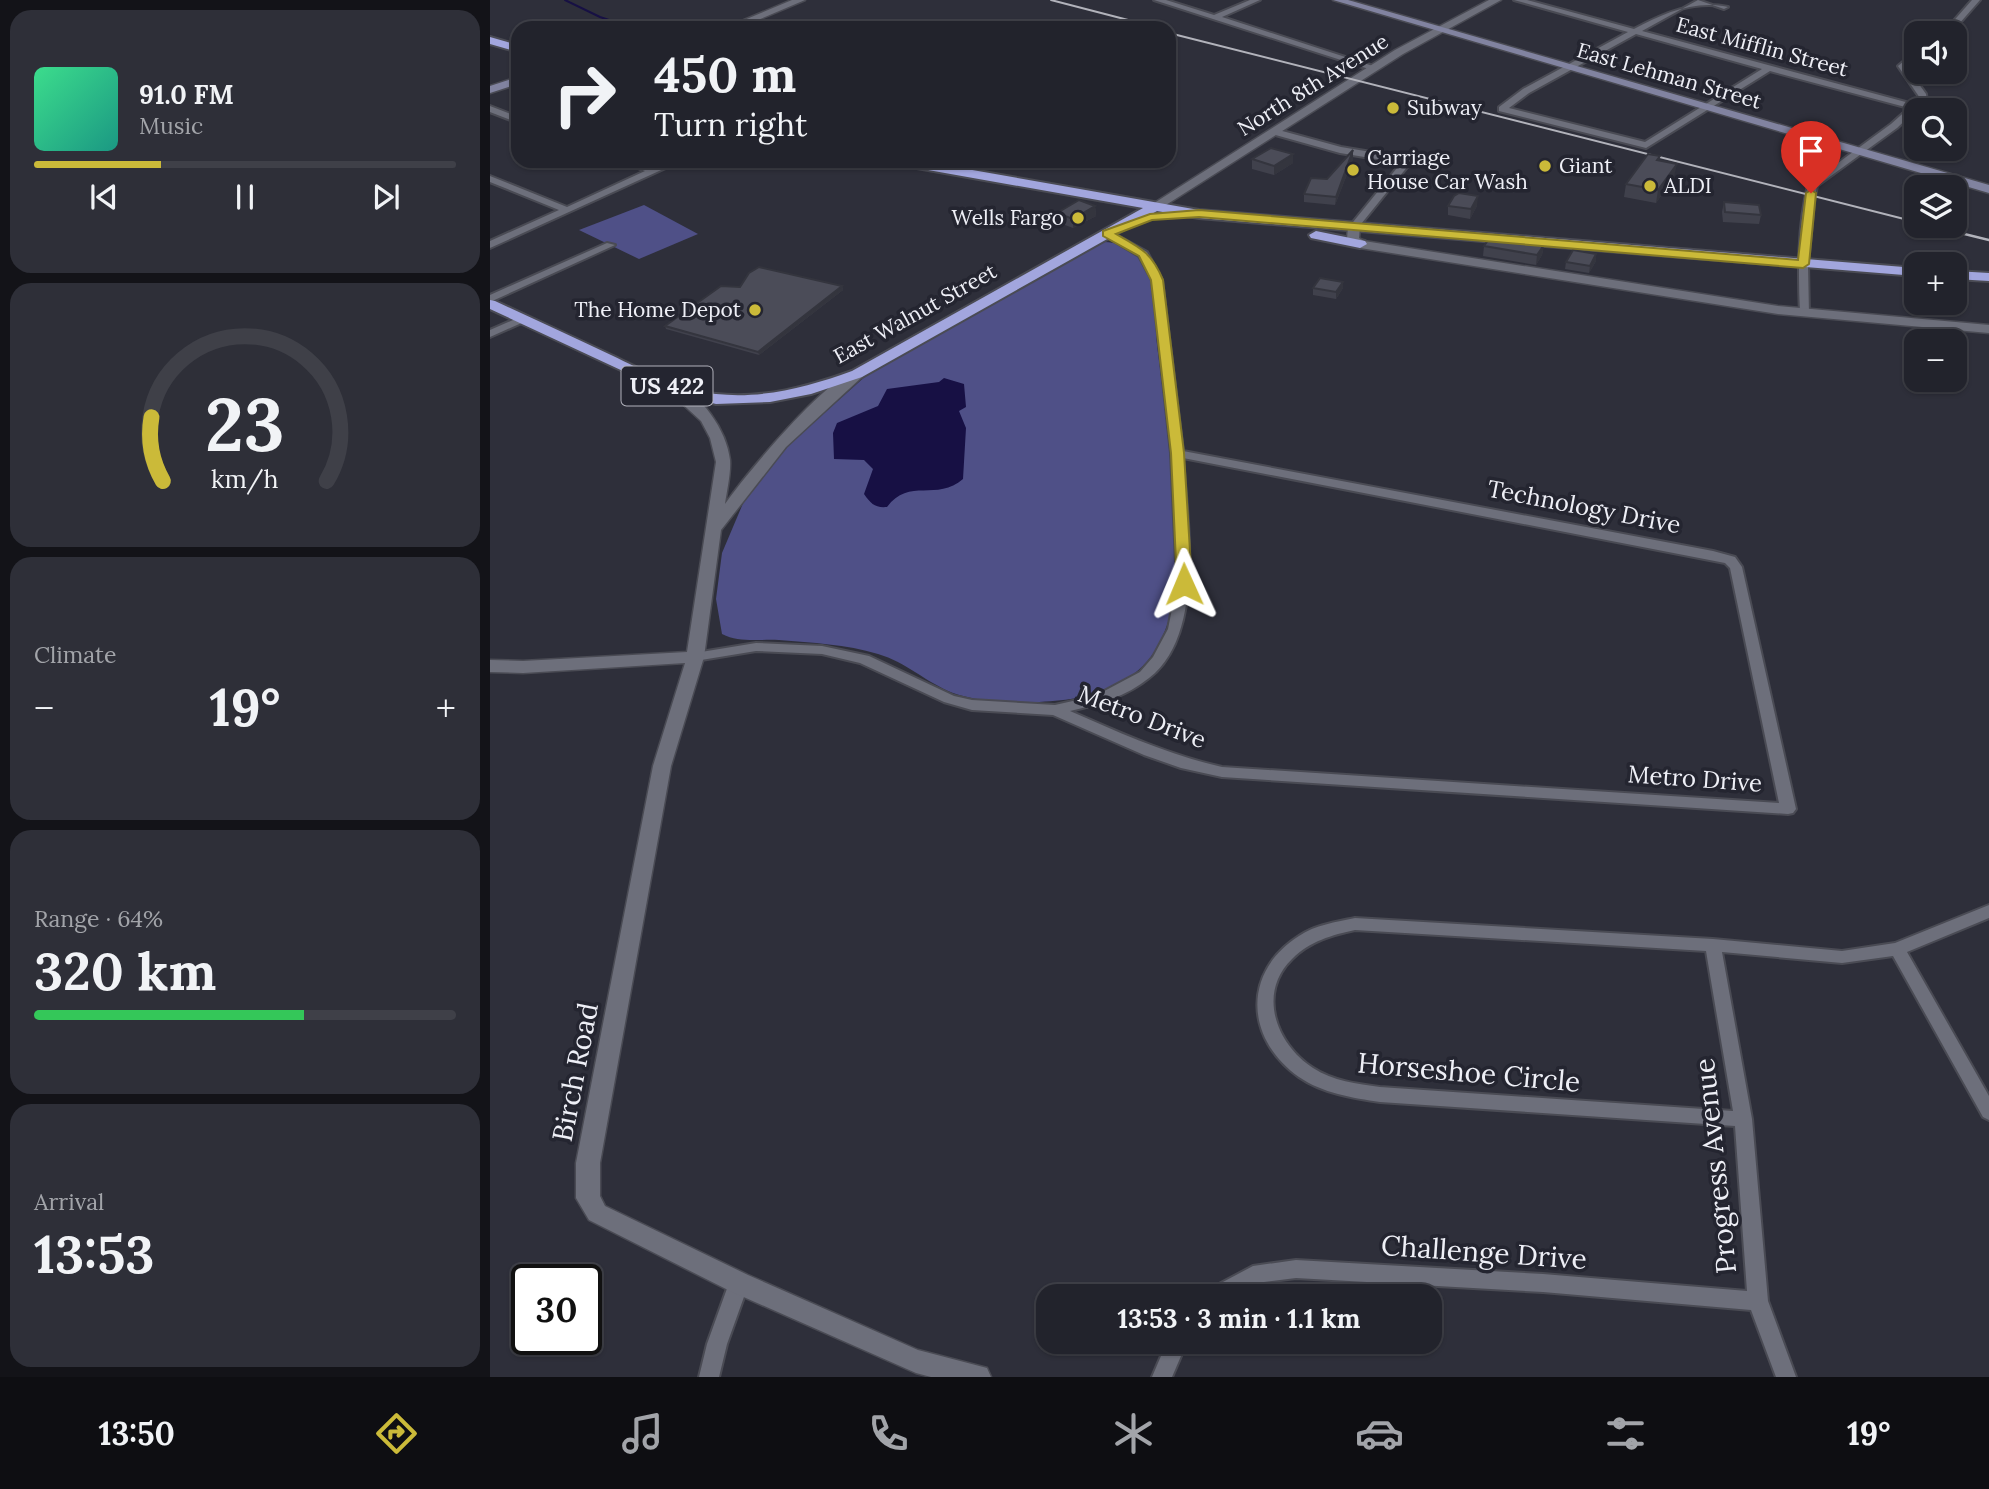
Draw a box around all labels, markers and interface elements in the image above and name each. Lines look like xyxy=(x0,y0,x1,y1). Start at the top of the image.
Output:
street label: East Mifflin Street xyxy=(1673,11,1852,83)
map controls xyxy=(1904,21,1967,392)
button: sound xyxy=(1904,21,1967,84)
street label: North 8th Avenue xyxy=(1232,27,1393,142)
street label: East Lehman Street xyxy=(1574,36,1765,115)
text: 450 m xyxy=(654,43,796,105)
icon: right xyxy=(539,49,630,140)
text: 91.0 FM xyxy=(139,78,234,111)
place label: Subway xyxy=(1407,94,1482,121)
button: search xyxy=(1904,98,1967,161)
marker: Subway xyxy=(1385,100,1401,116)
text: Turn right xyxy=(654,104,807,145)
text: Music xyxy=(139,111,203,140)
pin xyxy=(1781,121,1841,193)
icon: arrive xyxy=(1792,132,1830,170)
place label: Carriage House Car Wash xyxy=(1367,144,1528,195)
place label: Giant xyxy=(1559,152,1613,179)
marker: Giant xyxy=(1537,158,1553,174)
marker: Carriage House Car Wash xyxy=(1345,162,1361,178)
place label: ALDI xyxy=(1663,172,1712,199)
button: layers xyxy=(1904,175,1967,238)
icon: previous xyxy=(85,178,123,216)
icon: pause xyxy=(226,178,264,216)
icon: next xyxy=(367,178,405,216)
marker: ALDI xyxy=(1642,178,1658,194)
place label: Wells Fargo xyxy=(952,204,1064,231)
marker: Wells Fargo xyxy=(1070,210,1086,226)
button: + xyxy=(1904,252,1967,315)
street label: East Walnut Street xyxy=(828,257,1002,370)
place label: The Home Depot xyxy=(574,296,742,323)
marker: The Home Depot xyxy=(747,302,763,318)
button: − xyxy=(1904,329,1967,392)
road number: US 422 xyxy=(622,366,712,406)
text: 23 xyxy=(205,379,285,472)
text: km/h xyxy=(211,463,279,495)
street label: Technology Drive xyxy=(1485,473,1683,540)
position arrow xyxy=(1147,547,1221,621)
text: Climate xyxy=(34,640,116,669)
text: 19° xyxy=(210,674,280,740)
street label: Metro Drive xyxy=(1074,678,1211,755)
text: − xyxy=(34,684,54,732)
text: + xyxy=(436,684,456,732)
street label: Metro Drive xyxy=(1627,758,1763,799)
text: Range · 64% xyxy=(34,904,163,933)
text: 320 km xyxy=(34,938,216,1004)
street label: Birch Road xyxy=(544,999,606,1145)
street label: Horseshoe Circle xyxy=(1356,1044,1582,1100)
street label: Progress Avenue xyxy=(1686,1057,1744,1275)
text: Arrival xyxy=(34,1187,104,1216)
text: 13:53 xyxy=(34,1221,154,1287)
street label: Challenge Drive xyxy=(1380,1227,1588,1277)
speed limit sign: 30 xyxy=(511,1264,602,1355)
text: 13:53 · 3 min · 1.1 km xyxy=(1117,1302,1361,1335)
icon: directions xyxy=(372,1409,421,1458)
icon: music xyxy=(618,1409,667,1458)
icon: phone xyxy=(864,1409,913,1458)
icon: climate xyxy=(1109,1409,1158,1458)
icon: car xyxy=(1355,1409,1404,1458)
icon: filters xyxy=(1601,1409,1650,1458)
text: 13:50 xyxy=(98,1413,175,1454)
text: 19° xyxy=(1847,1413,1891,1454)

